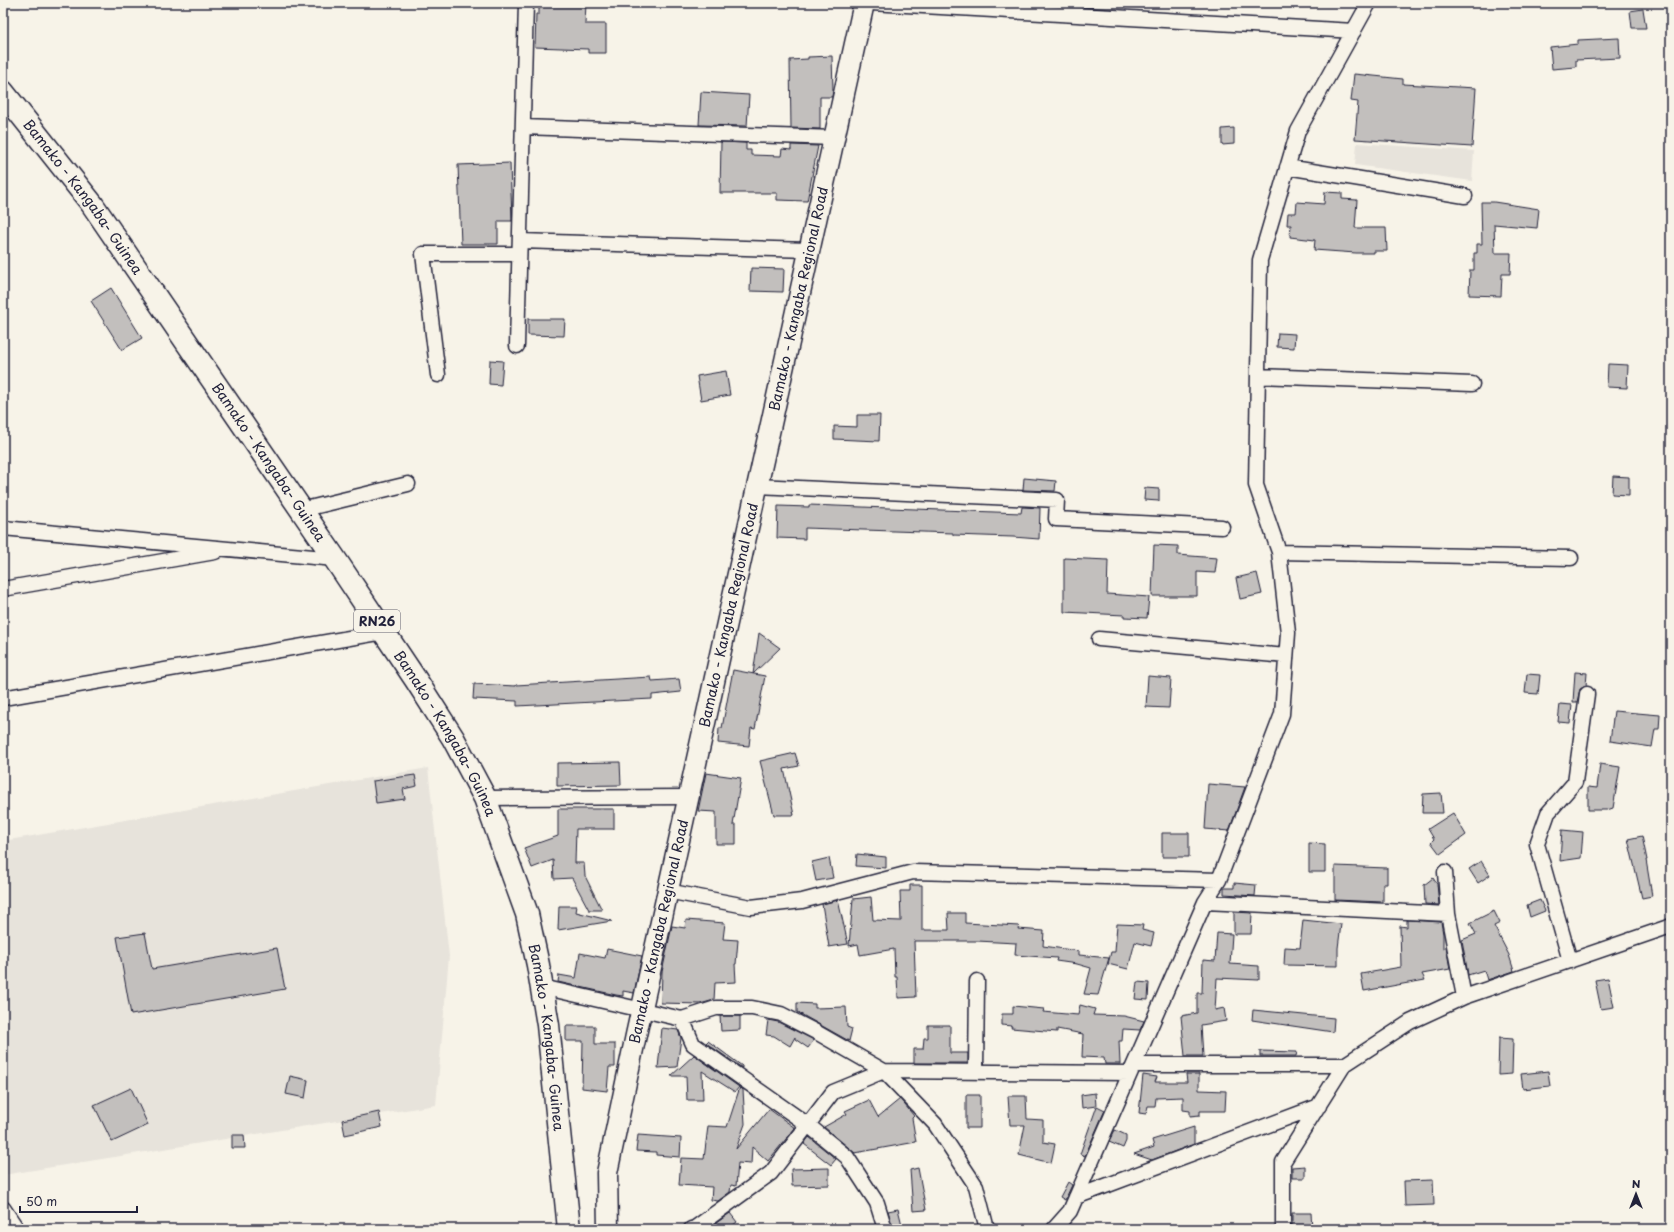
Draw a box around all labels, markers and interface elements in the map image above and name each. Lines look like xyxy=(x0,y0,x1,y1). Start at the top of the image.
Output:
street label: Bamako - Kangaba- Guinea xyxy=(19,115,148,279)
street label: Bamako - Kangaba Regional Road xyxy=(763,184,833,413)
street label: Bamako - Kangaba- Guinea xyxy=(207,378,331,546)
street label: Bamako - Kangaba Regional Road xyxy=(693,501,763,729)
road number: RN26 xyxy=(354,610,400,632)
street label: Bamako - Kangaba- Guinea xyxy=(389,646,502,819)
street label: Bamako - Kangaba Regional Road xyxy=(623,817,693,1046)
street label: Bamako - Kangaba- Guinea xyxy=(524,942,570,1132)
north arrow xyxy=(1616,1174,1656,1214)
text: N xyxy=(1632,1175,1641,1192)
scale bar xyxy=(20,1188,137,1214)
text: 50 m xyxy=(26,1192,57,1210)

